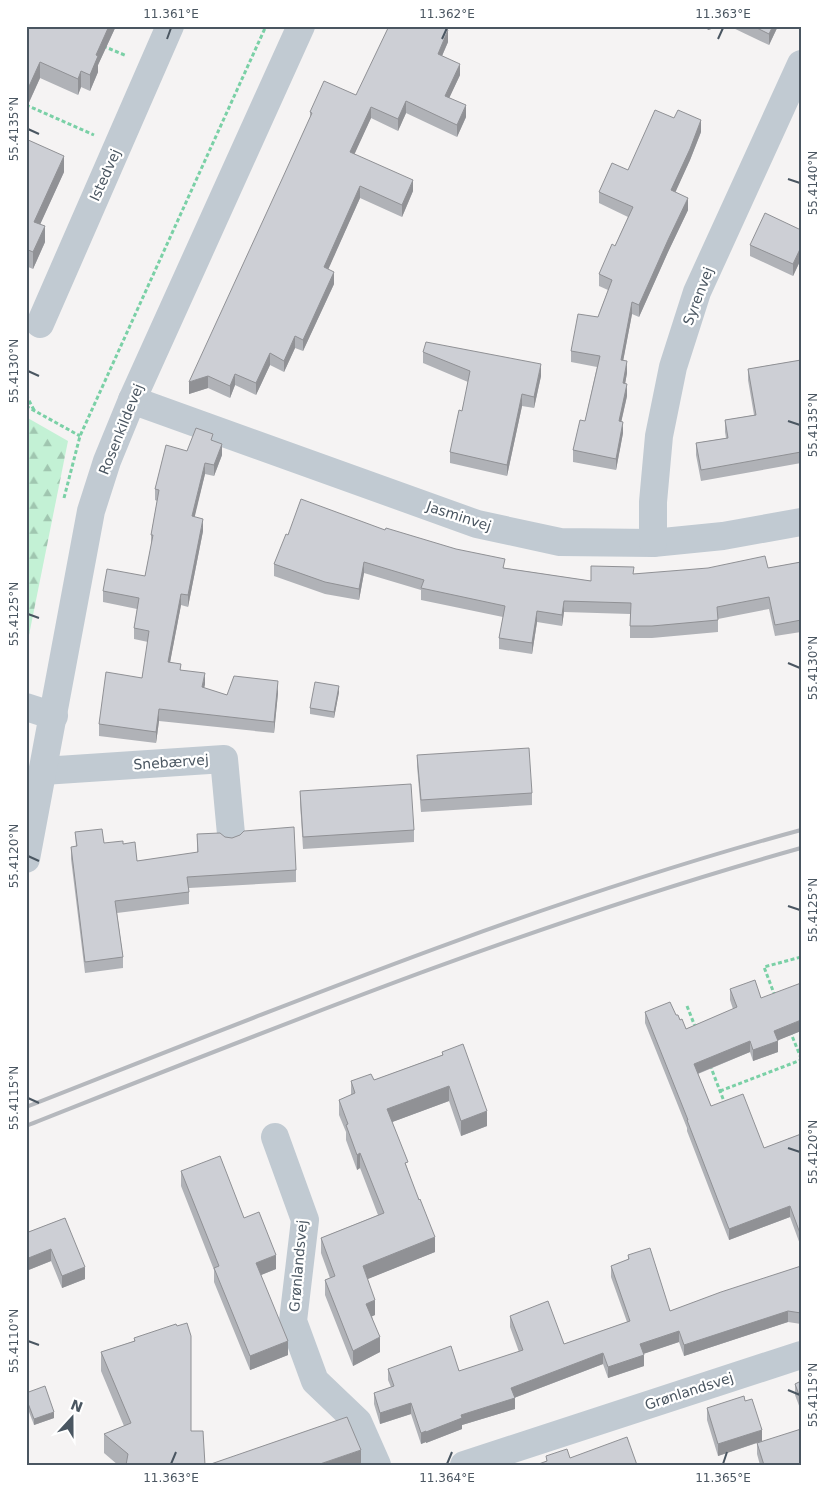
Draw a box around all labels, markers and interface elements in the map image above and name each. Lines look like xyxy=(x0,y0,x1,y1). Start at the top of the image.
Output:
text: 11.361°E xyxy=(143,7,199,21)
text: 11.362°E xyxy=(419,7,475,21)
text: 11.363°E xyxy=(695,7,751,21)
text: 55.4135°N xyxy=(7,97,21,161)
street label: Istedvej xyxy=(86,147,124,203)
text: 55.4140°N xyxy=(806,151,820,215)
street label: Syrenvej xyxy=(680,265,716,327)
text: 55.4130°N xyxy=(7,339,21,403)
street label: Rosenkildevej xyxy=(95,381,147,477)
text: 55.4135°N xyxy=(806,393,820,457)
street label: Jasminvej xyxy=(424,498,493,534)
text: 55.4125°N xyxy=(7,582,21,646)
text: 55.4130°N xyxy=(806,636,820,700)
street label: Snebærvej xyxy=(133,751,209,773)
text: 55.4120°N xyxy=(7,824,21,888)
text: 55.4125°N xyxy=(806,878,820,942)
text: 55.4115°N xyxy=(7,1066,21,1130)
text: 55.4120°N xyxy=(806,1120,820,1184)
street label: Grønlandsvej xyxy=(286,1219,310,1313)
text: 55.4110°N xyxy=(7,1309,21,1373)
text: 55.4115°N xyxy=(806,1363,820,1427)
street label: Grønlandsvej xyxy=(643,1369,735,1413)
north arrow xyxy=(48,1394,98,1444)
text: N xyxy=(68,1396,85,1415)
text: 11.363°E xyxy=(143,1471,199,1485)
text: 11.364°E xyxy=(419,1471,475,1485)
text: 11.365°E xyxy=(695,1471,751,1485)

